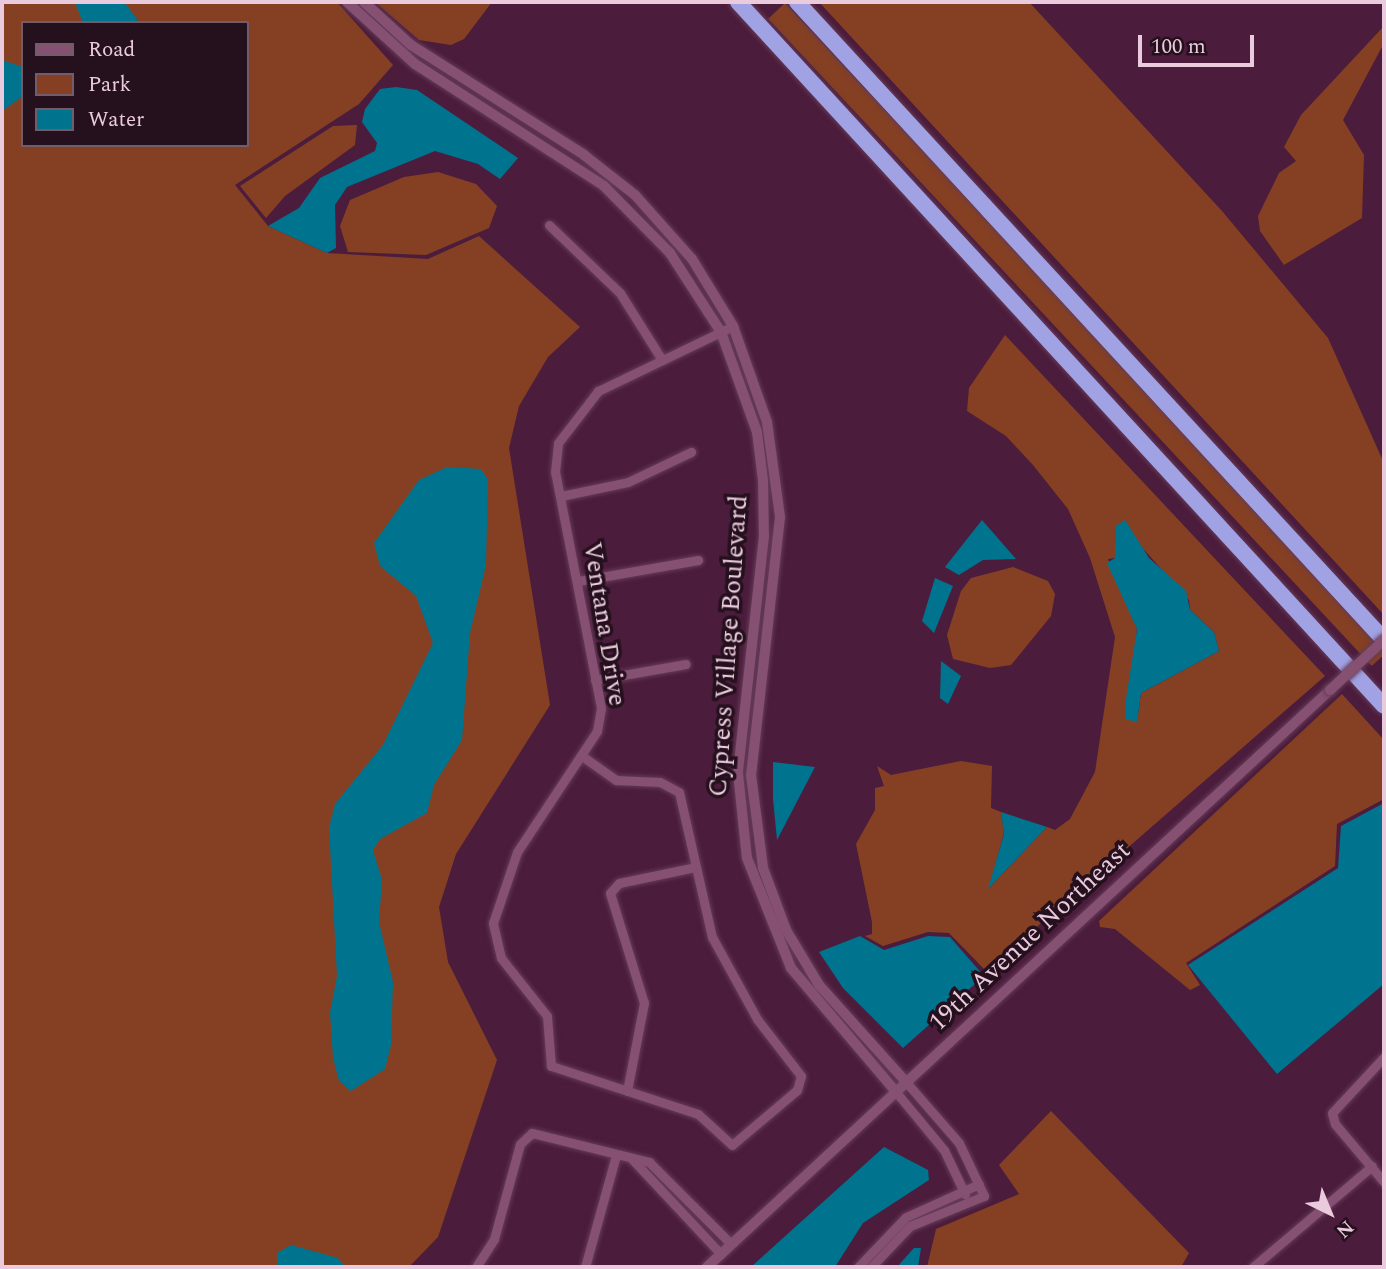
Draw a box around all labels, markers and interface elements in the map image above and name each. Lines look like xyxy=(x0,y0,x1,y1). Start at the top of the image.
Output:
legend xyxy=(21,21,248,147)
scale bar xyxy=(1141,21,1256,65)
text: 100 m xyxy=(1151,31,1206,63)
text: Road xyxy=(88,34,135,66)
text: Park xyxy=(88,69,131,101)
text: Water xyxy=(88,104,144,136)
street label: Cypress Village Boulevard xyxy=(703,494,755,798)
street label: Ventana Drive xyxy=(576,540,632,708)
street label: 19th Avenue Northeast xyxy=(923,835,1137,1039)
north arrow xyxy=(1295,1178,1365,1248)
text: N xyxy=(1329,1213,1360,1245)

